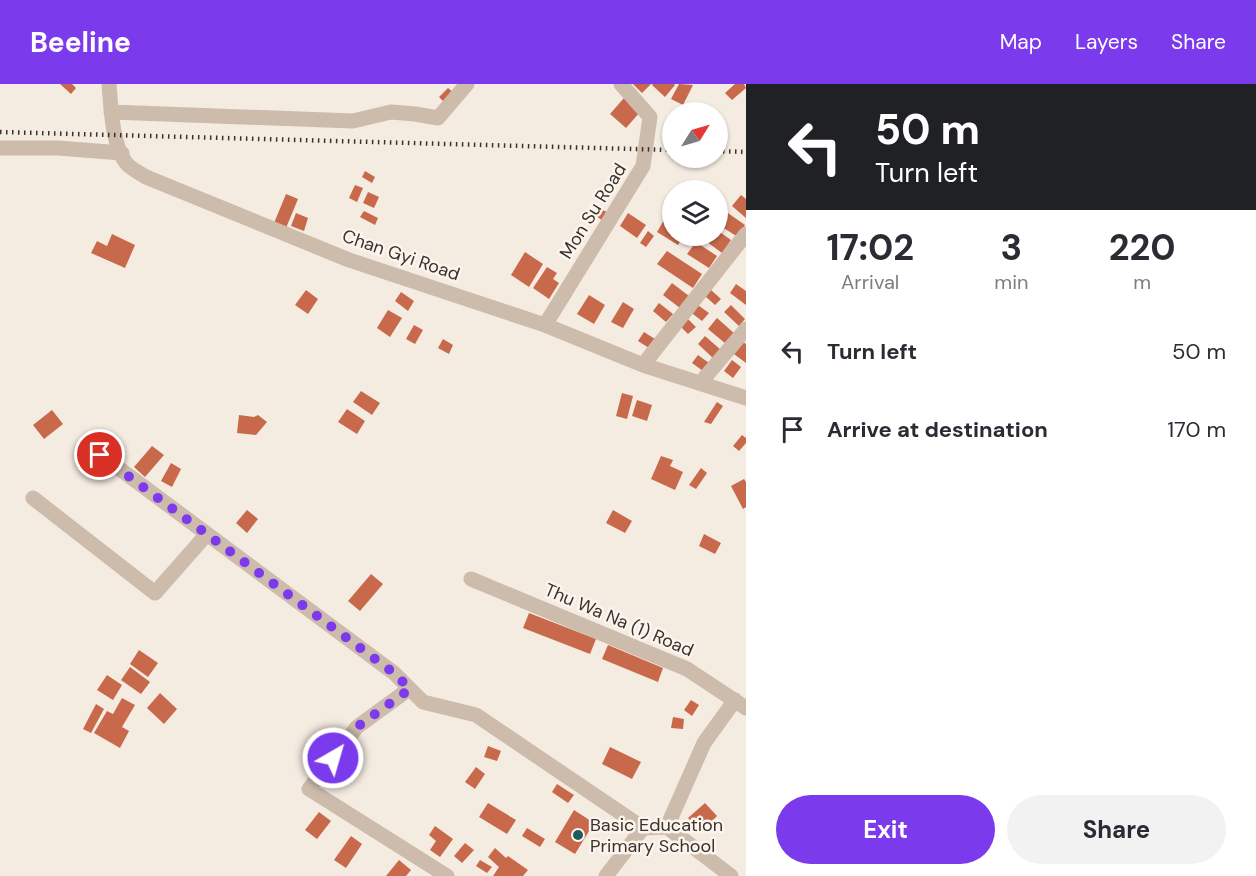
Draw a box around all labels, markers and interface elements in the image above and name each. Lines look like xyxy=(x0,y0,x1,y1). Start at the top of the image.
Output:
text: Beeline xyxy=(30,24,131,61)
text: Map xyxy=(1000,28,1042,56)
text: Layers xyxy=(1075,28,1138,56)
text: Share xyxy=(1171,28,1226,56)
north arrow xyxy=(662,102,728,168)
map controls xyxy=(662,102,728,246)
text: 50 m xyxy=(875,102,980,157)
icon: left xyxy=(776,108,854,186)
text: Turn left xyxy=(875,155,978,190)
street label: Mon Su Road xyxy=(554,159,632,263)
button: layers xyxy=(662,180,728,246)
street label: Chan Gyi Road xyxy=(339,224,463,286)
text: 17:02 xyxy=(826,224,914,271)
text: 3 xyxy=(1001,224,1022,271)
text: 220 xyxy=(1109,224,1176,271)
text: Arrival xyxy=(841,269,899,295)
text: min xyxy=(994,269,1028,295)
text: m xyxy=(1133,269,1151,295)
icon: left xyxy=(776,335,809,368)
text: Turn left xyxy=(827,337,917,366)
text: 50 m xyxy=(1172,337,1226,366)
icon: arrive xyxy=(776,413,809,446)
text: Arrive at destination xyxy=(827,415,1048,444)
text: 170 m xyxy=(1167,415,1226,444)
pin xyxy=(74,429,125,480)
icon: arrive xyxy=(83,438,116,471)
street label: Thu Wa Na (1) Road xyxy=(541,578,697,662)
position arrow xyxy=(301,726,365,790)
button: Exit xyxy=(776,795,995,864)
button: Share xyxy=(1007,795,1226,864)
place label: Basic Education Primary School xyxy=(590,813,723,858)
marker: Basic Education Primary School xyxy=(571,828,585,842)

